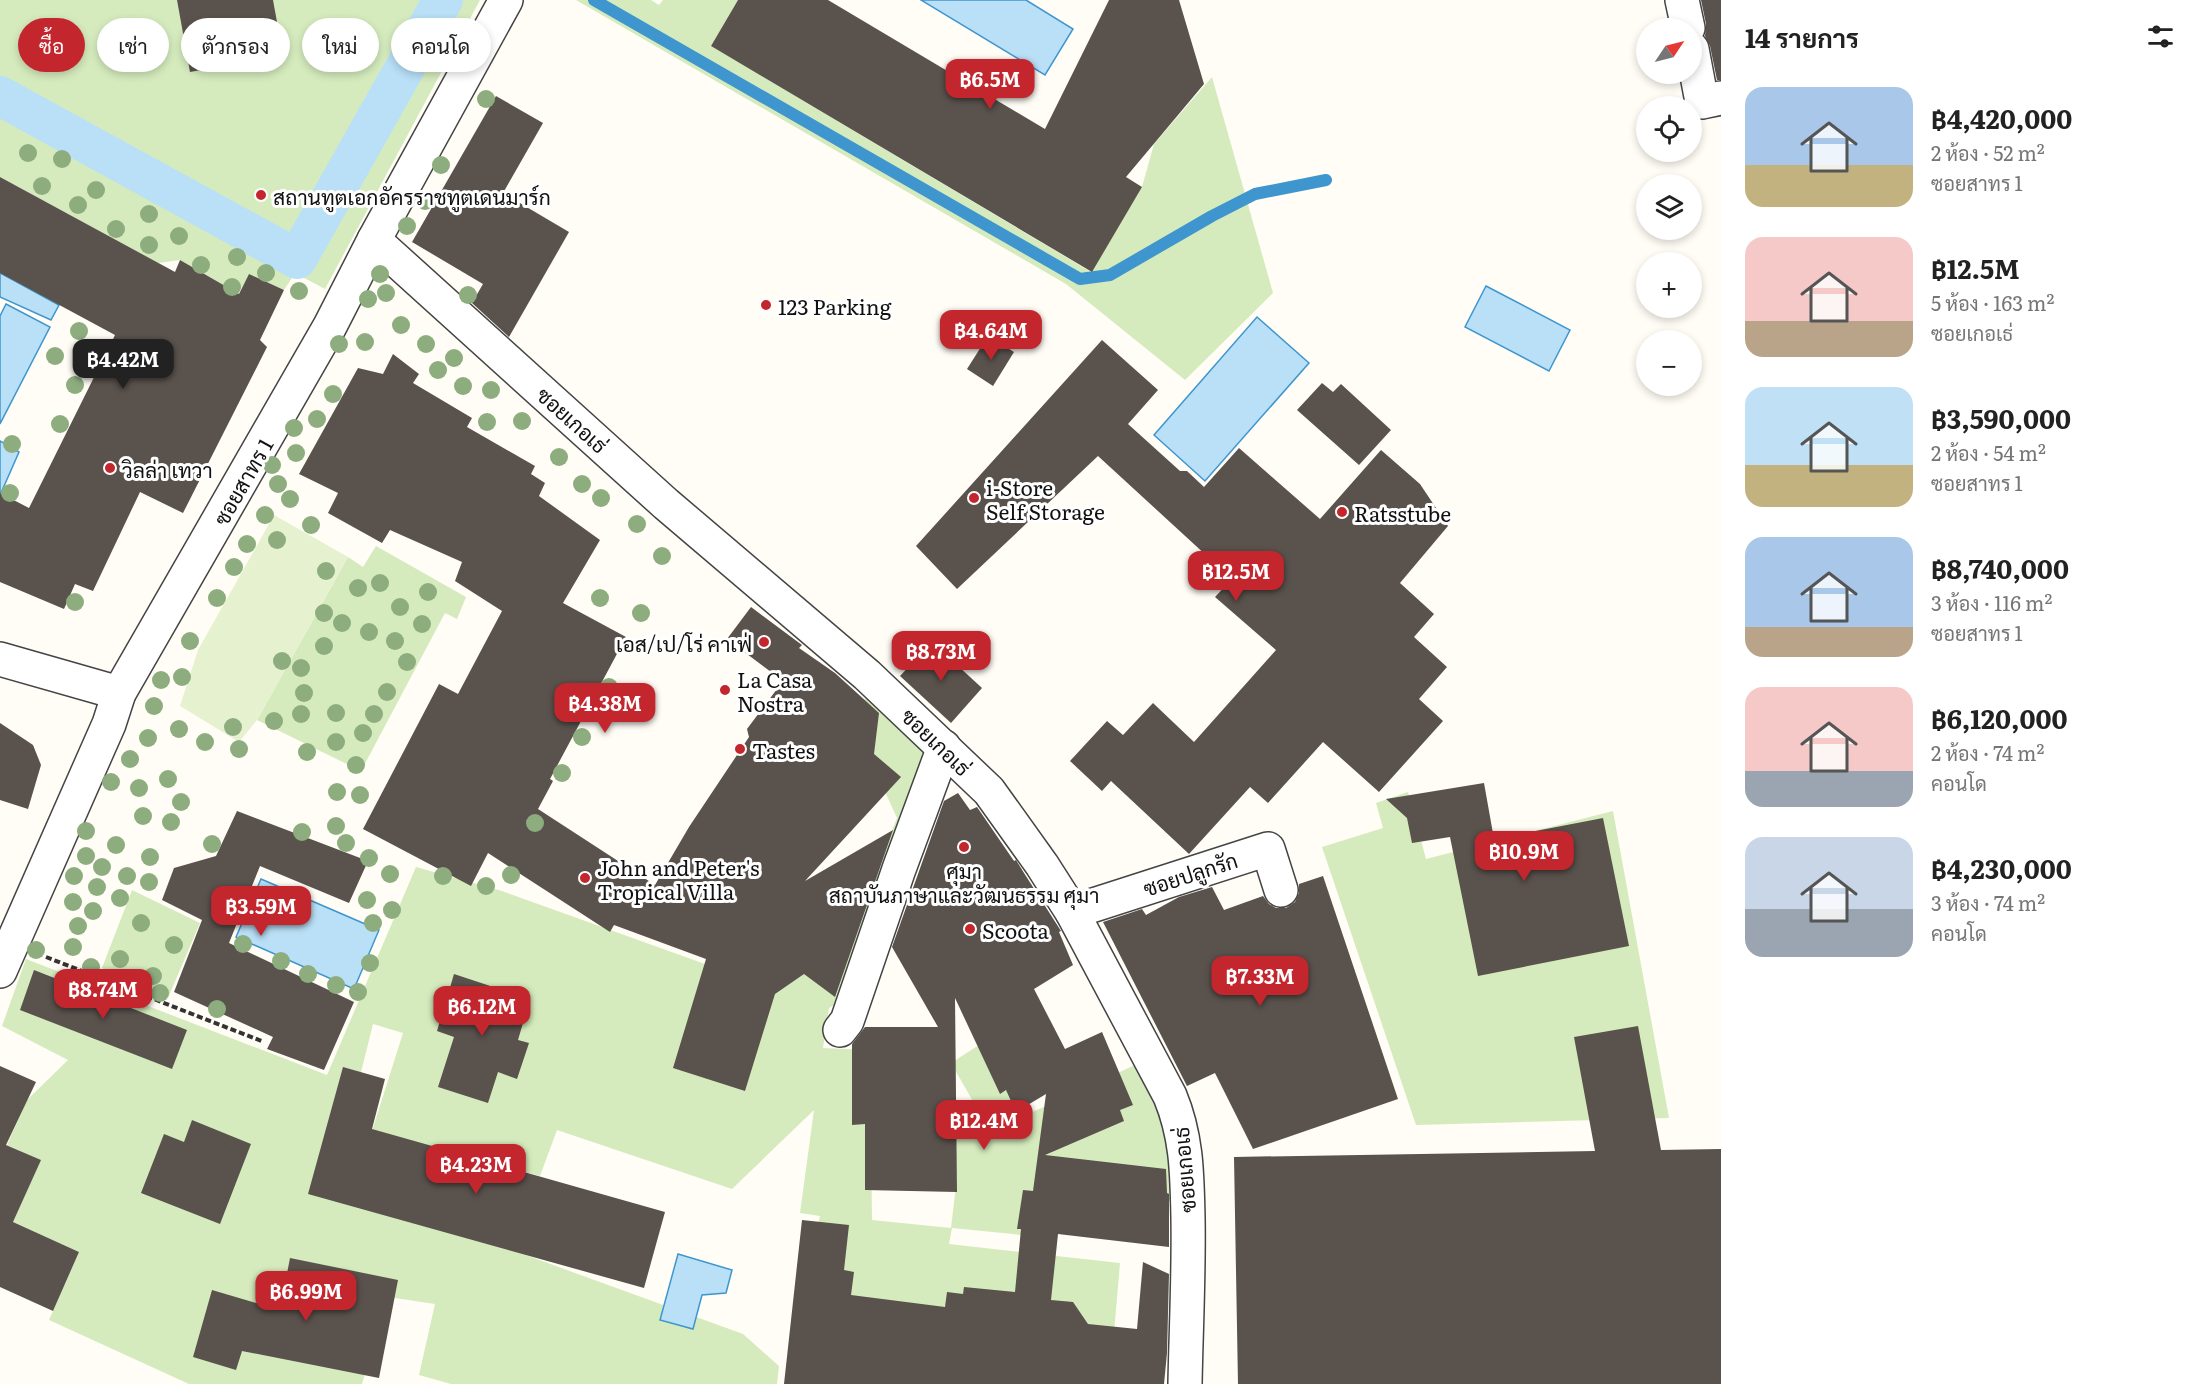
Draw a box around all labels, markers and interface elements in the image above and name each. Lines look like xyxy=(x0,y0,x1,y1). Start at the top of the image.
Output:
text: 14 รายการ xyxy=(1745,17,1859,56)
chip: ซื้อ xyxy=(18,18,85,72)
chip: เช่า xyxy=(97,18,169,72)
chip: ตัวกรอง xyxy=(181,18,290,72)
chip: ใหม่ xyxy=(302,18,379,72)
chip: คอนโด xyxy=(391,18,491,72)
north arrow xyxy=(1636,18,1702,84)
map controls xyxy=(1636,18,1702,396)
icon: filters xyxy=(2144,20,2177,53)
pin: ฿6.5M xyxy=(948,59,1032,110)
text: ฿6.5M xyxy=(960,63,1020,93)
button: locate xyxy=(1636,96,1702,162)
text: ฿4,420,000 xyxy=(1931,98,2072,137)
icon: home xyxy=(1793,111,1865,183)
text: 2 ห้อง · 52 m² xyxy=(1931,137,2045,167)
text: ซอยสาทร 1 xyxy=(1931,167,2023,197)
button: layers xyxy=(1636,174,1702,240)
place label: สถานทูตเอกอัครราชทูตเดนมาร์ก xyxy=(273,180,551,213)
marker: สถานทูตเอกอัครราชทูตเดนมาร์ก xyxy=(254,188,268,202)
text: ฿12.5M xyxy=(1931,248,2020,287)
button: + xyxy=(1636,252,1702,318)
icon: home xyxy=(1793,261,1865,333)
text: 5 ห้อง · 163 m² xyxy=(1931,287,2054,317)
place label: 123 Parking xyxy=(778,290,892,321)
marker: 123 Parking xyxy=(759,298,773,312)
pin: ฿4.64M xyxy=(942,310,1040,361)
text: ฿4.64M xyxy=(954,314,1028,344)
text: ซอยเกอเธ่ xyxy=(1931,317,2013,347)
button: − xyxy=(1636,330,1702,396)
pin: ฿4.42M xyxy=(74,339,172,390)
text: ฿4.42M xyxy=(87,343,159,373)
street label: ซอยเกอเธ่ xyxy=(531,379,615,459)
text: ฿3,590,000 xyxy=(1931,398,2071,437)
icon: home xyxy=(1793,411,1865,483)
street label: ซอยสาทร 1 xyxy=(204,431,280,530)
text: 2 ห้อง · 54 m² xyxy=(1931,437,2046,467)
place label: วิลล่า เทวา xyxy=(122,453,213,484)
marker: วิลล่า เทวา xyxy=(103,461,117,475)
text: ซอยสาทร 1 xyxy=(1931,467,2023,497)
place label: i-Store Self Storage xyxy=(986,471,1105,526)
marker: i-Store Self Storage xyxy=(967,491,981,505)
place label: Ratsstube xyxy=(1354,497,1451,528)
marker: Ratsstube xyxy=(1335,505,1349,519)
text: ฿8,740,000 xyxy=(1931,548,2069,587)
pin: ฿12.5M xyxy=(1187,551,1285,602)
text: ฿12.5M xyxy=(1202,555,1270,585)
icon: home xyxy=(1793,561,1865,633)
text: 3 ห้อง · 116 m² xyxy=(1931,587,2052,617)
text: ซอยสาทร 1 xyxy=(1931,617,2023,647)
place label: เอส/เป/โร่ คาเฟ่ xyxy=(616,627,752,658)
pin: ฿8.73M xyxy=(892,631,990,682)
marker: เอส/เป/โร่ คาเฟ่ xyxy=(757,635,771,649)
text: ฿8.73M xyxy=(906,635,976,665)
place label: La Casa Nostra xyxy=(737,663,813,718)
pin: ฿4.38M xyxy=(556,683,654,734)
marker: La Casa Nostra xyxy=(718,683,732,697)
text: ฿4.38M xyxy=(568,687,642,717)
text: ฿6,120,000 xyxy=(1931,698,2068,737)
street label: ซอยเกอเธ่ xyxy=(895,700,979,782)
icon: home xyxy=(1793,711,1865,783)
place label: Tastes xyxy=(752,734,815,765)
text: 2 ห้อง · 74 m² xyxy=(1931,737,2044,767)
marker: Tastes xyxy=(733,742,747,756)
text: คอนโด xyxy=(1931,767,1987,797)
pin: ฿10.9M xyxy=(1475,831,1573,882)
text: ฿10.9M xyxy=(1489,835,1559,865)
marker: ศุมา สถาบันภาษาและวัฒนธรรม ศุมา xyxy=(957,840,971,854)
street label: ซอยปลูกรัก xyxy=(1139,843,1242,905)
text: ฿4,230,000 xyxy=(1931,848,2072,887)
place label: John and Peter's Tropical Villa xyxy=(597,851,760,906)
place label: ศุมา สถาบันภาษาและวัฒนธรรม ศุมา xyxy=(829,854,1099,910)
icon: home xyxy=(1793,861,1865,933)
marker: John and Peter's Tropical Villa xyxy=(578,871,592,885)
pin: ฿3.59M xyxy=(212,886,310,937)
text: 3 ห้อง · 74 m² xyxy=(1931,887,2045,917)
text: ฿3.59M xyxy=(225,890,297,920)
place label: Scoota xyxy=(982,914,1050,945)
text: คอนโด xyxy=(1931,917,1987,947)
marker: Scoota xyxy=(963,922,977,936)
pin: ฿7.33M xyxy=(1211,956,1309,1007)
text: ฿7.33M xyxy=(1225,960,1295,990)
pin: ฿8.74M xyxy=(54,969,152,1020)
text: ฿8.74M xyxy=(68,973,138,1003)
pin: ฿6.12M xyxy=(433,986,531,1037)
text: ฿6.12M xyxy=(447,990,517,1020)
pin: ฿12.4M xyxy=(935,1100,1033,1151)
text: ฿12.4M xyxy=(950,1104,1018,1134)
street label: ซอยเกอเธ่ xyxy=(1164,1126,1202,1214)
pin: ฿4.23M xyxy=(427,1144,525,1195)
text: ฿4.23M xyxy=(440,1148,512,1178)
pin: ฿6.99M xyxy=(257,1271,355,1322)
text: ฿6.99M xyxy=(269,1275,343,1305)

